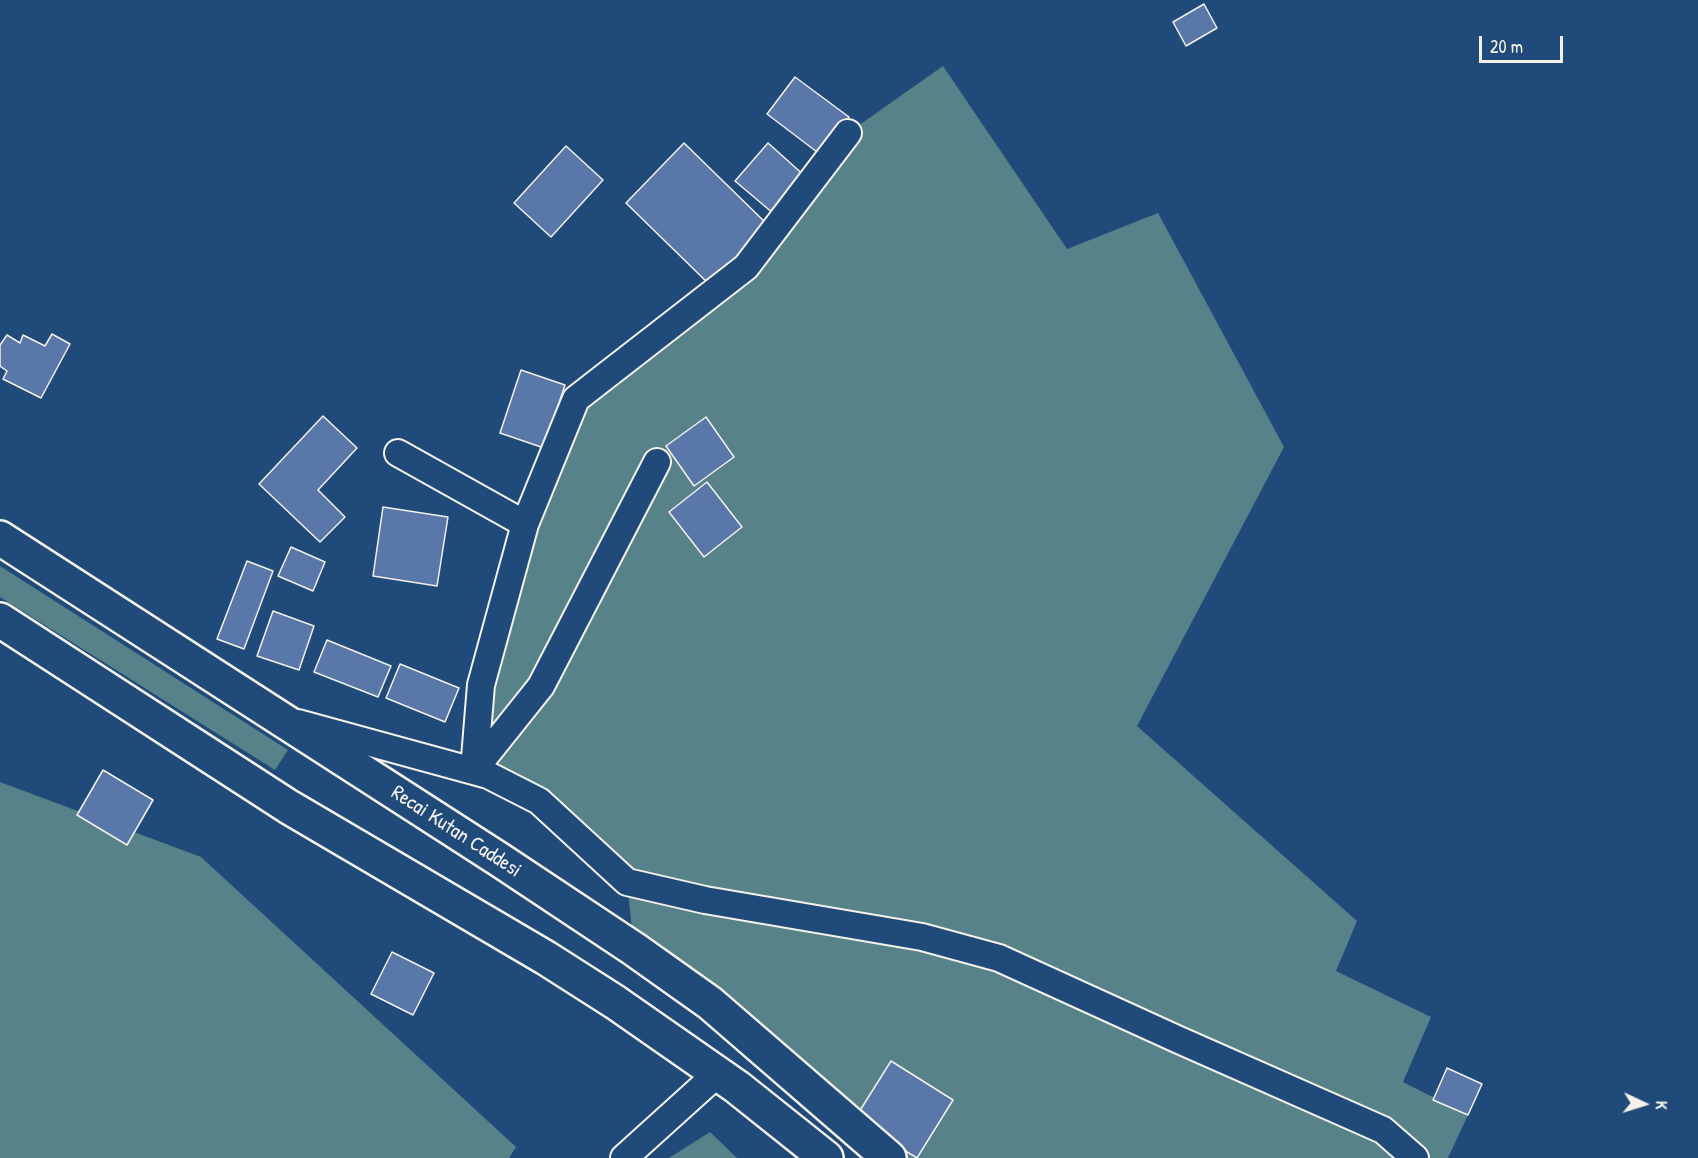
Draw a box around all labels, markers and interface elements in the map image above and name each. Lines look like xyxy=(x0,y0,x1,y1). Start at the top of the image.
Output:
scale bar xyxy=(1482,24,1566,62)
text: 20 m xyxy=(1490,34,1523,59)
street label: Recai Kutan Caddesi xyxy=(386,781,526,883)
north arrow xyxy=(1614,1074,1674,1134)
text: K xyxy=(1651,1100,1673,1110)

